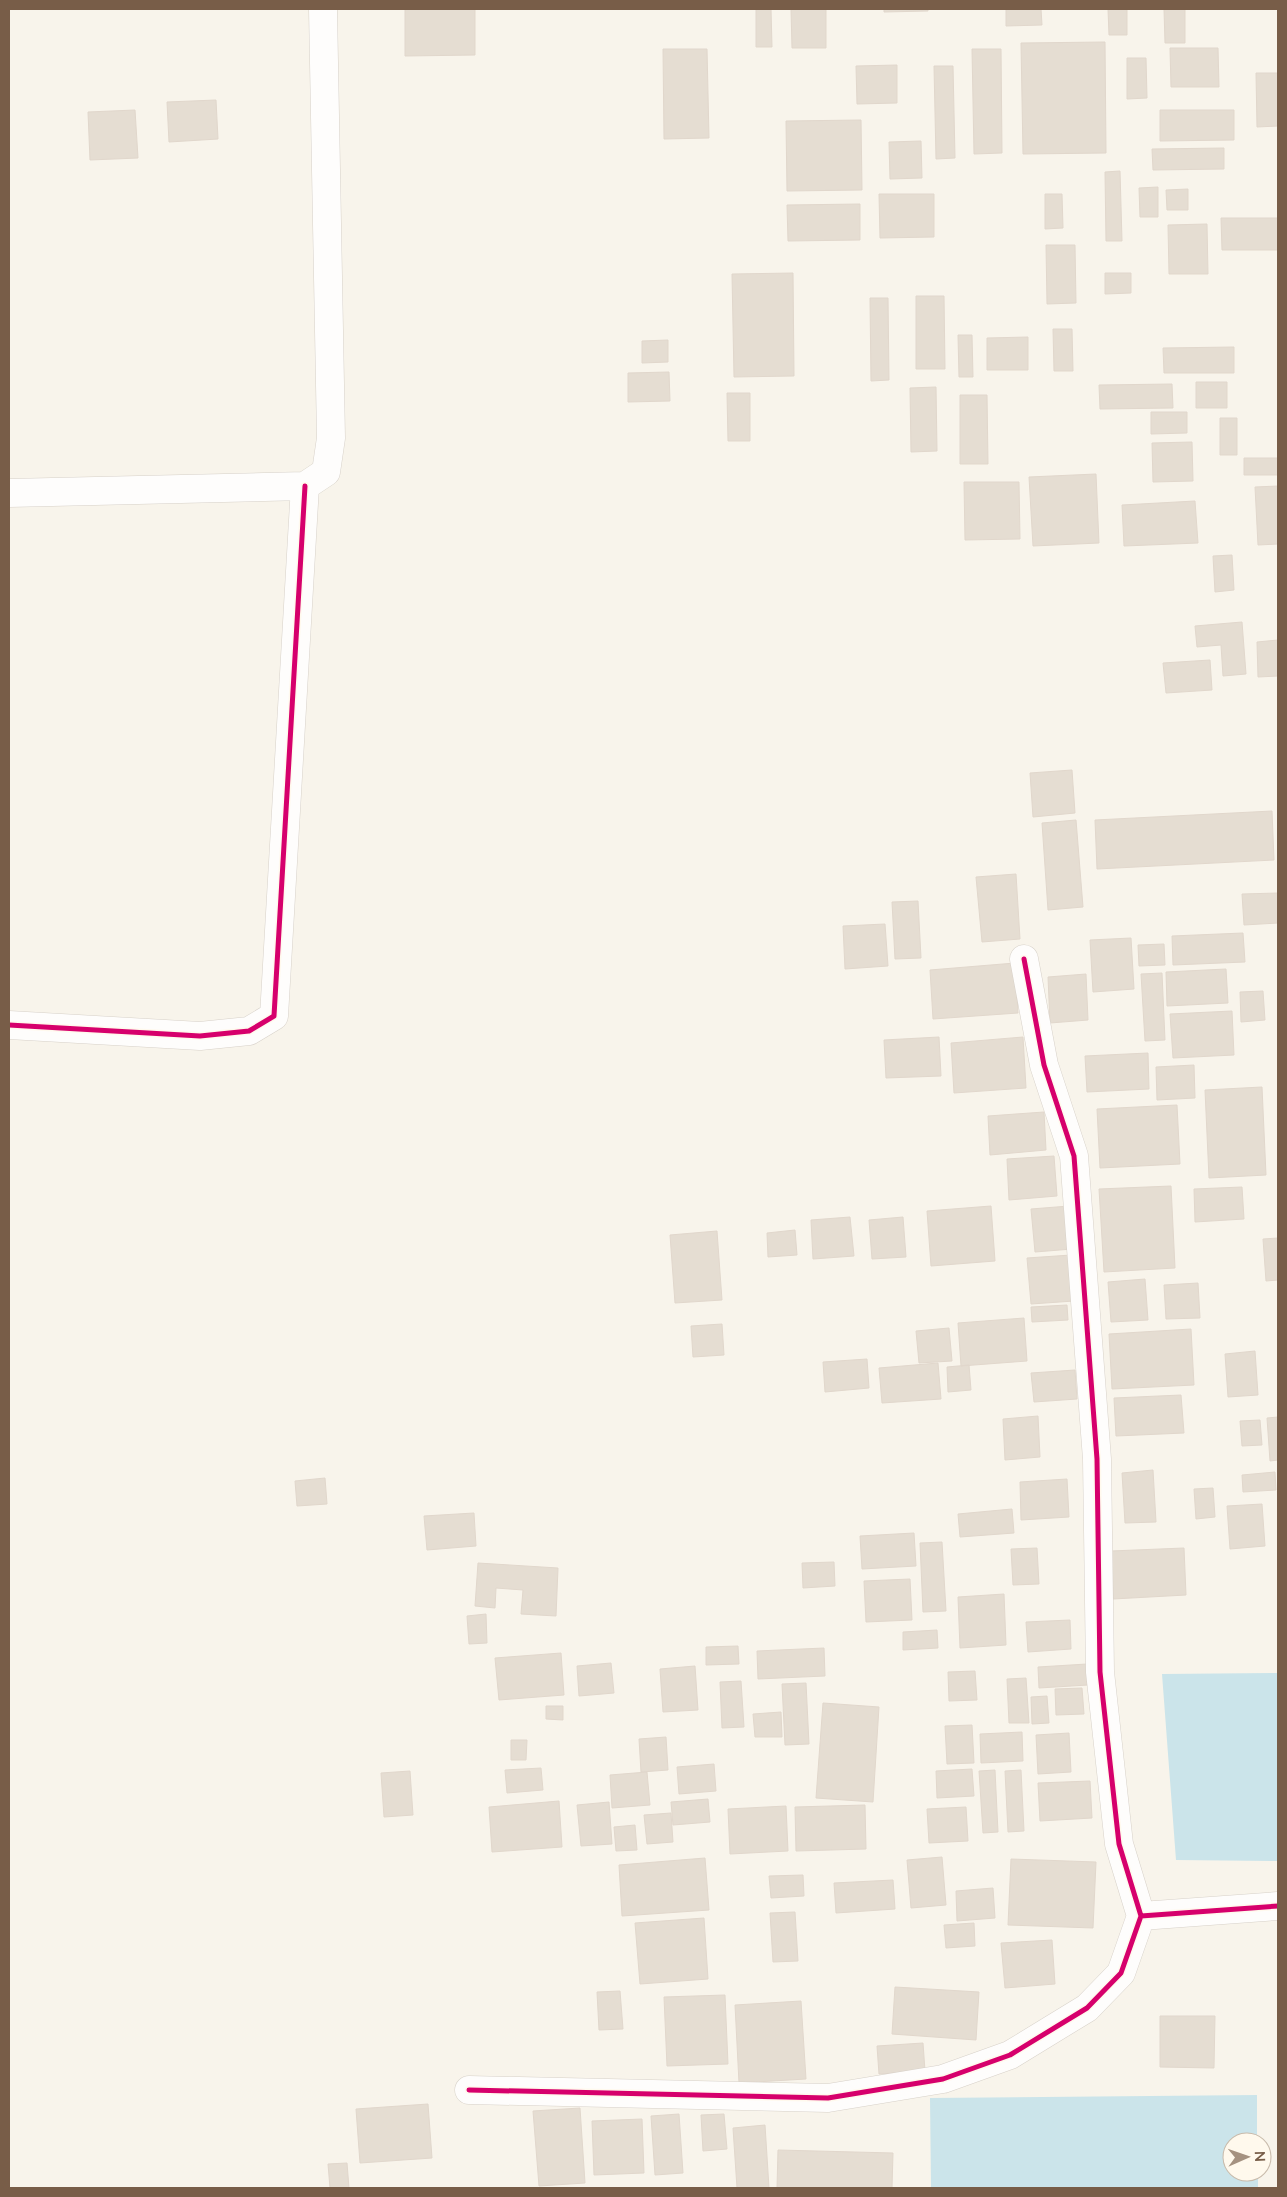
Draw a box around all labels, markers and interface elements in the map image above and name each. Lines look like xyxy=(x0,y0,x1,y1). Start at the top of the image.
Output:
north arrow xyxy=(1222,2132,1272,2182)
text: N xyxy=(1252,2151,1269,2162)

